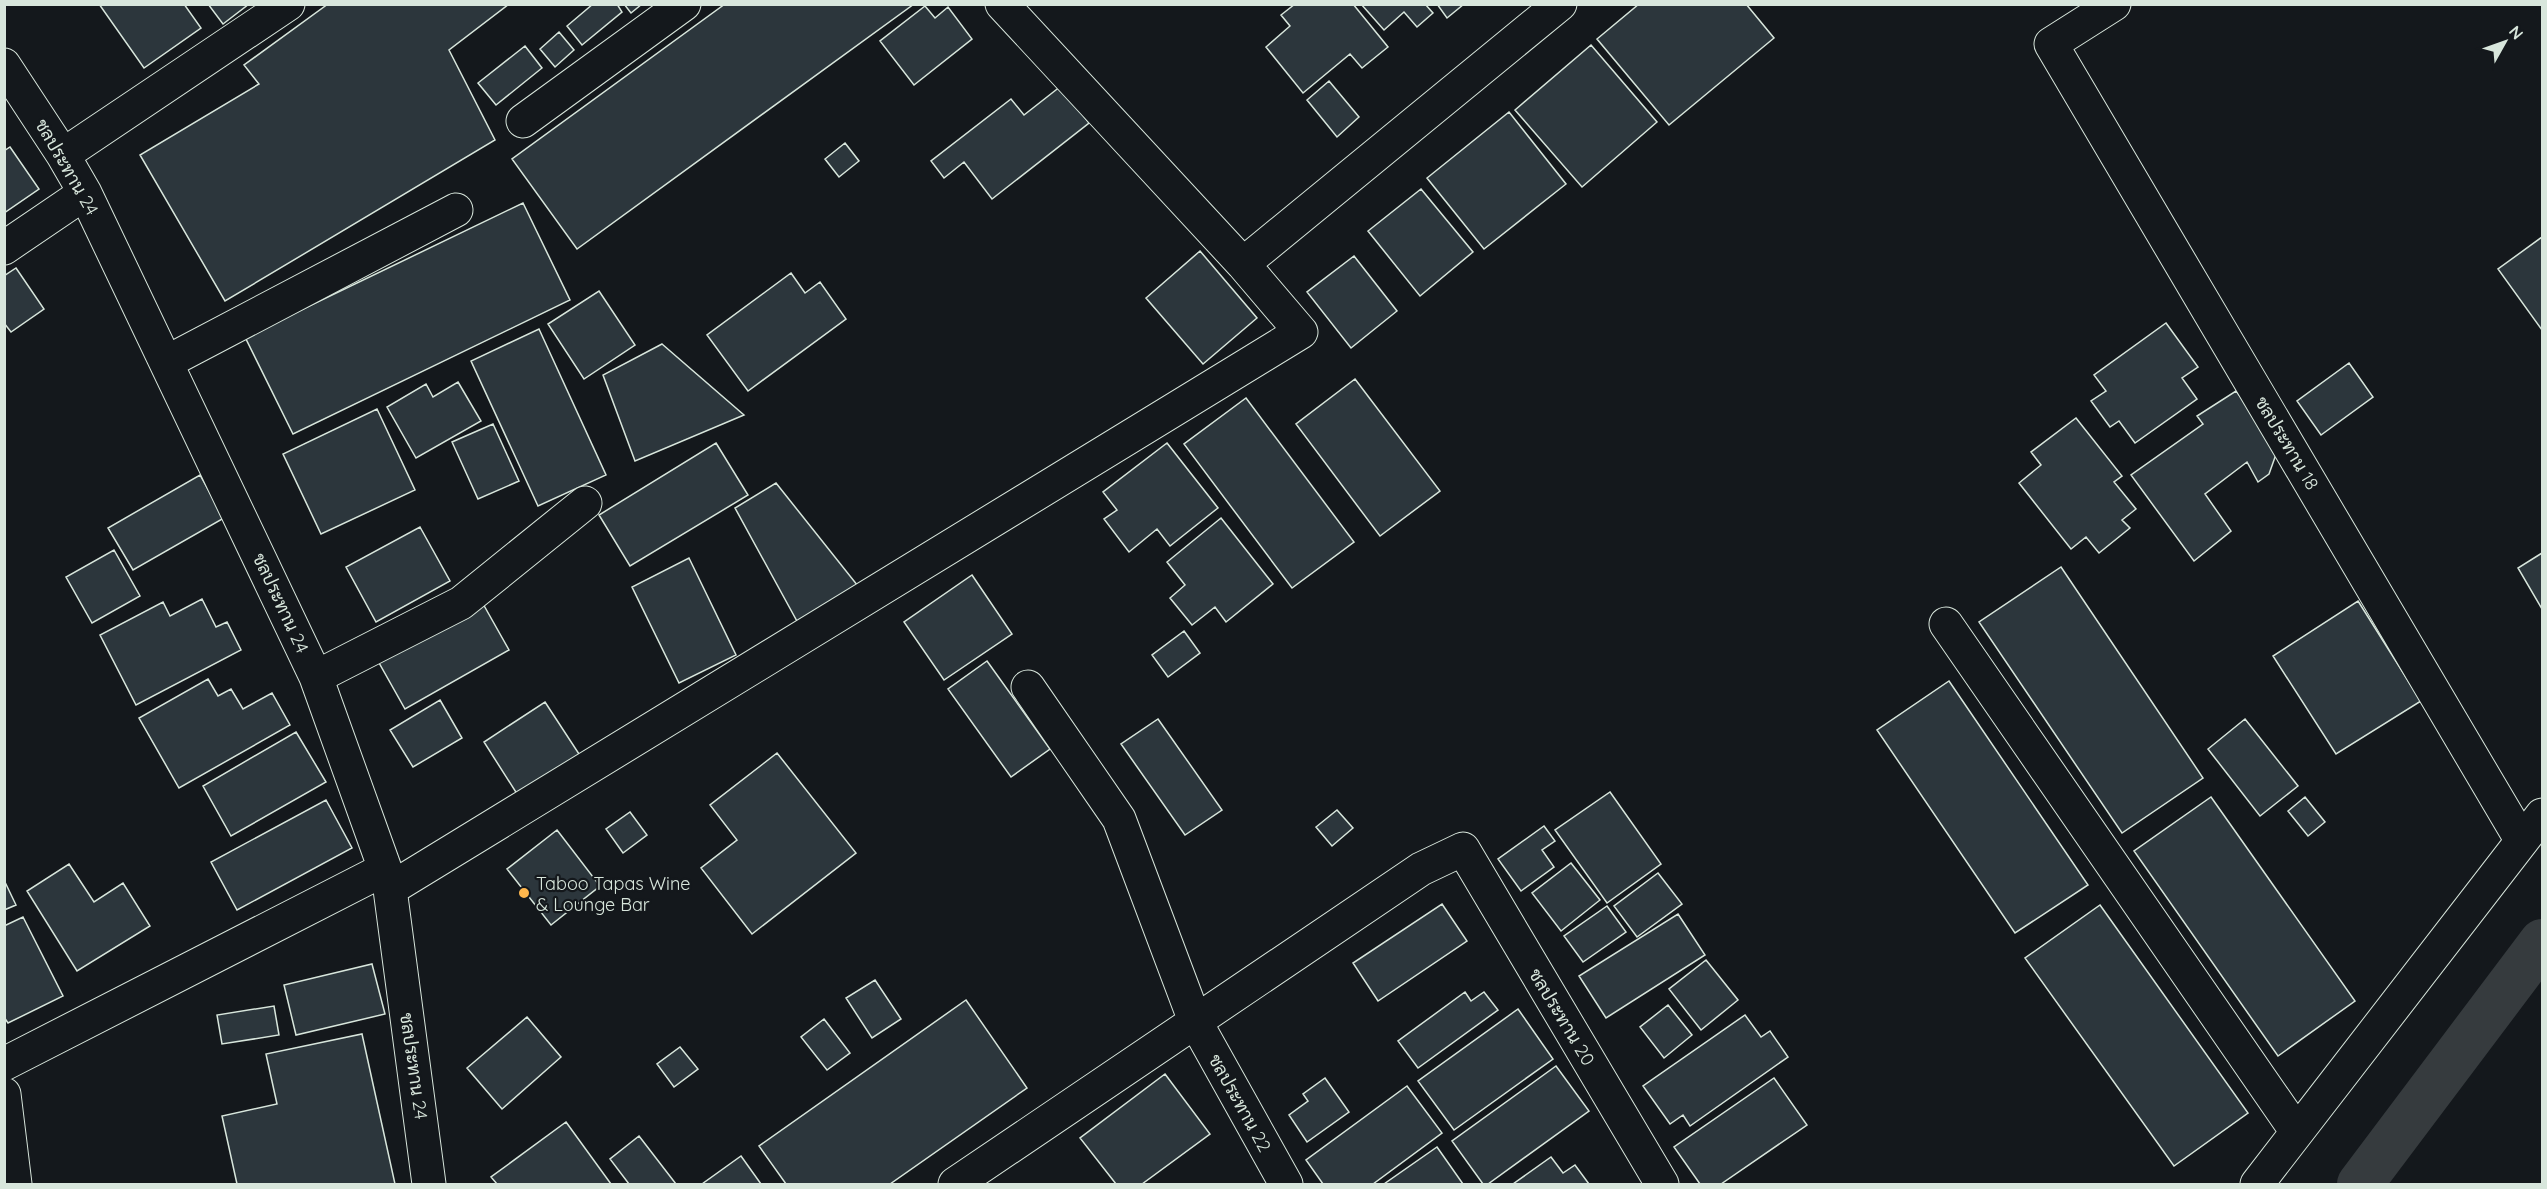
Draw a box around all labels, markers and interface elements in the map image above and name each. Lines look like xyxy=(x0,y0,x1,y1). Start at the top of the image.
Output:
north arrow xyxy=(2475,12,2535,72)
text: N xyxy=(2505,21,2528,43)
street label: ชลประทาน 24 xyxy=(30,115,104,219)
street label: ชลประทาน 18 xyxy=(2250,392,2324,494)
street label: ชลประทาน 24 xyxy=(248,549,314,657)
place label: Taboo Tapas Wine & Lounge Bar xyxy=(536,872,691,916)
marker: Taboo Tapas Wine & Lounge Bar xyxy=(517,886,531,900)
street label: ชลประทาน 20 xyxy=(1524,964,1600,1070)
street label: ชลประทาน 24 xyxy=(395,1011,433,1121)
street label: ชลประทาน 22 xyxy=(1204,1050,1276,1156)

